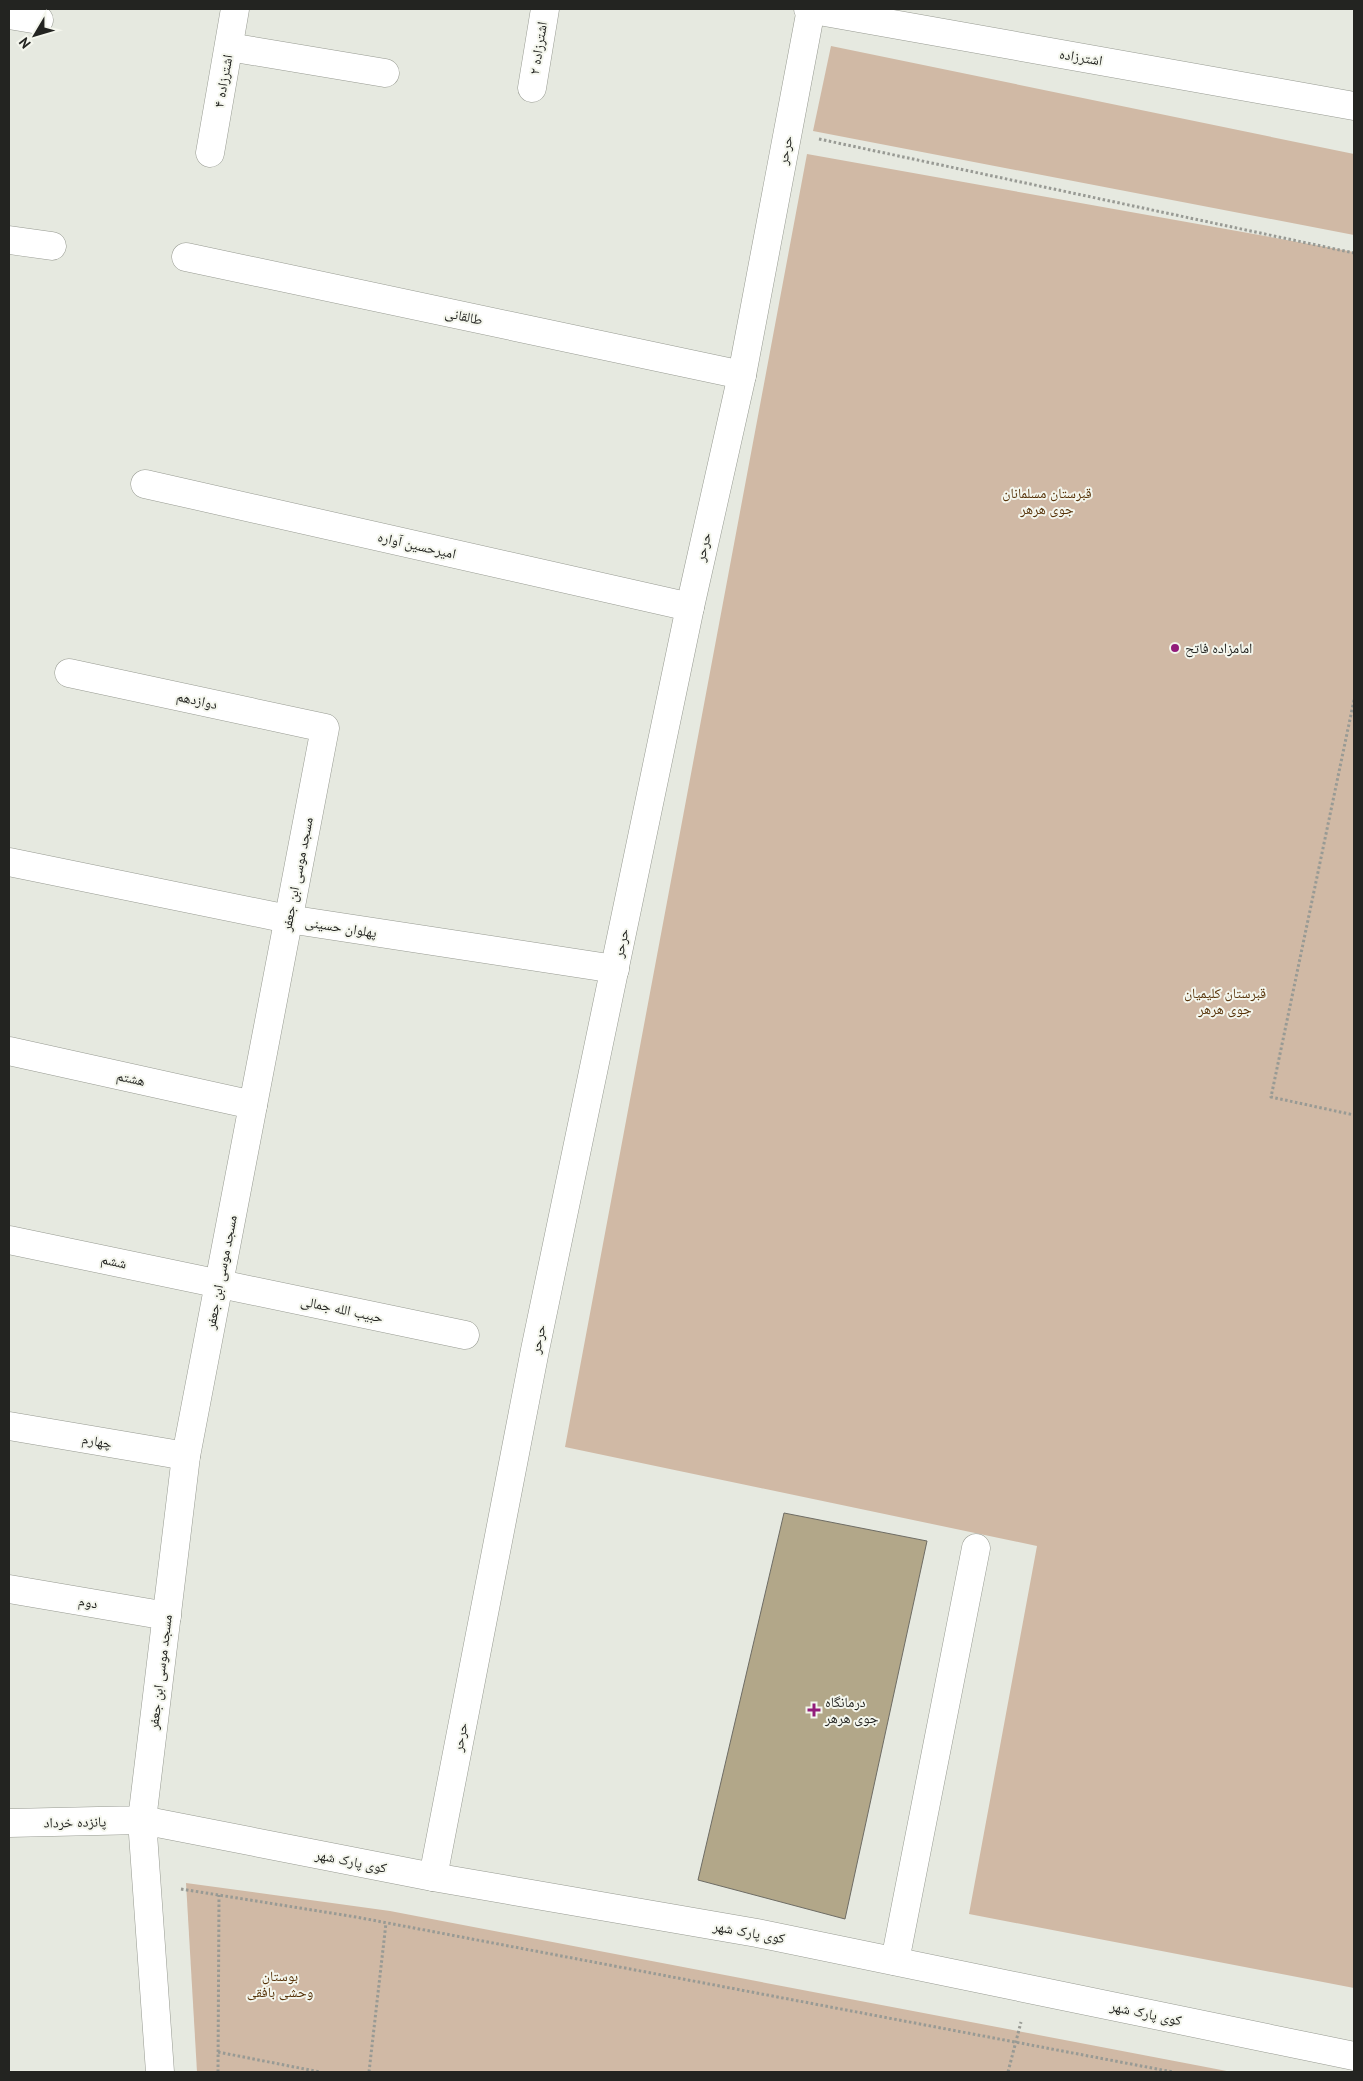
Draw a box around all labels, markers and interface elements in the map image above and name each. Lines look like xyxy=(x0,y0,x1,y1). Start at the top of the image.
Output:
north arrow xyxy=(10,10,60,60)
street label: اشترزاده ۲ xyxy=(525,20,551,76)
text: N xyxy=(15,34,35,52)
street label: اشترزاده xyxy=(1058,44,1104,70)
street label: اشترزاده ۴ xyxy=(209,53,237,109)
street label: حرحر xyxy=(773,134,797,167)
street label: طالقانی xyxy=(443,303,485,329)
park label: قبرستان مسلمانان جوی هرهر xyxy=(1002,484,1092,518)
street label: امیرحسین آواره xyxy=(376,527,458,563)
street label: حرحر xyxy=(691,531,715,564)
place label: امامزاده فاتح xyxy=(1185,639,1252,658)
marker: امامزاده فاتح xyxy=(1169,642,1181,654)
street label: دوازدهم xyxy=(175,687,219,714)
street label: مسجد موسی ابن جعفر xyxy=(277,815,317,934)
street label: پهلوان حسینی xyxy=(304,912,378,942)
street label: حرحر xyxy=(609,927,633,960)
park label: قبرستان کلیمیان جوی هرهر xyxy=(1184,984,1266,1018)
street label: هشتم xyxy=(115,1066,147,1091)
street label: مسجد موسی ابن جعفر xyxy=(201,1213,241,1332)
street label: ششم xyxy=(99,1250,129,1273)
street label: حبیب الله جمالی xyxy=(299,1291,385,1327)
street label: حرحر xyxy=(526,1323,550,1356)
street label: چهارم xyxy=(80,1430,113,1453)
street label: دوم xyxy=(77,1591,99,1614)
street label: مسجد موسی ابن جعفر xyxy=(144,1613,176,1732)
place label: درمانگاه جوی هرهر xyxy=(824,1693,878,1727)
marker: درمانگاه جوی هرهر xyxy=(807,1703,821,1717)
street label: حرحر xyxy=(448,1721,472,1754)
street label: پانزده خرداد xyxy=(44,1812,107,1832)
street label: کوی پارک شهر xyxy=(313,1845,389,1877)
street label: کوی پارک شهر xyxy=(711,1917,786,1947)
park label: بوستان وحشی بافقی xyxy=(247,1967,313,2001)
street label: کوی پارک شهر xyxy=(1108,1996,1184,2029)

